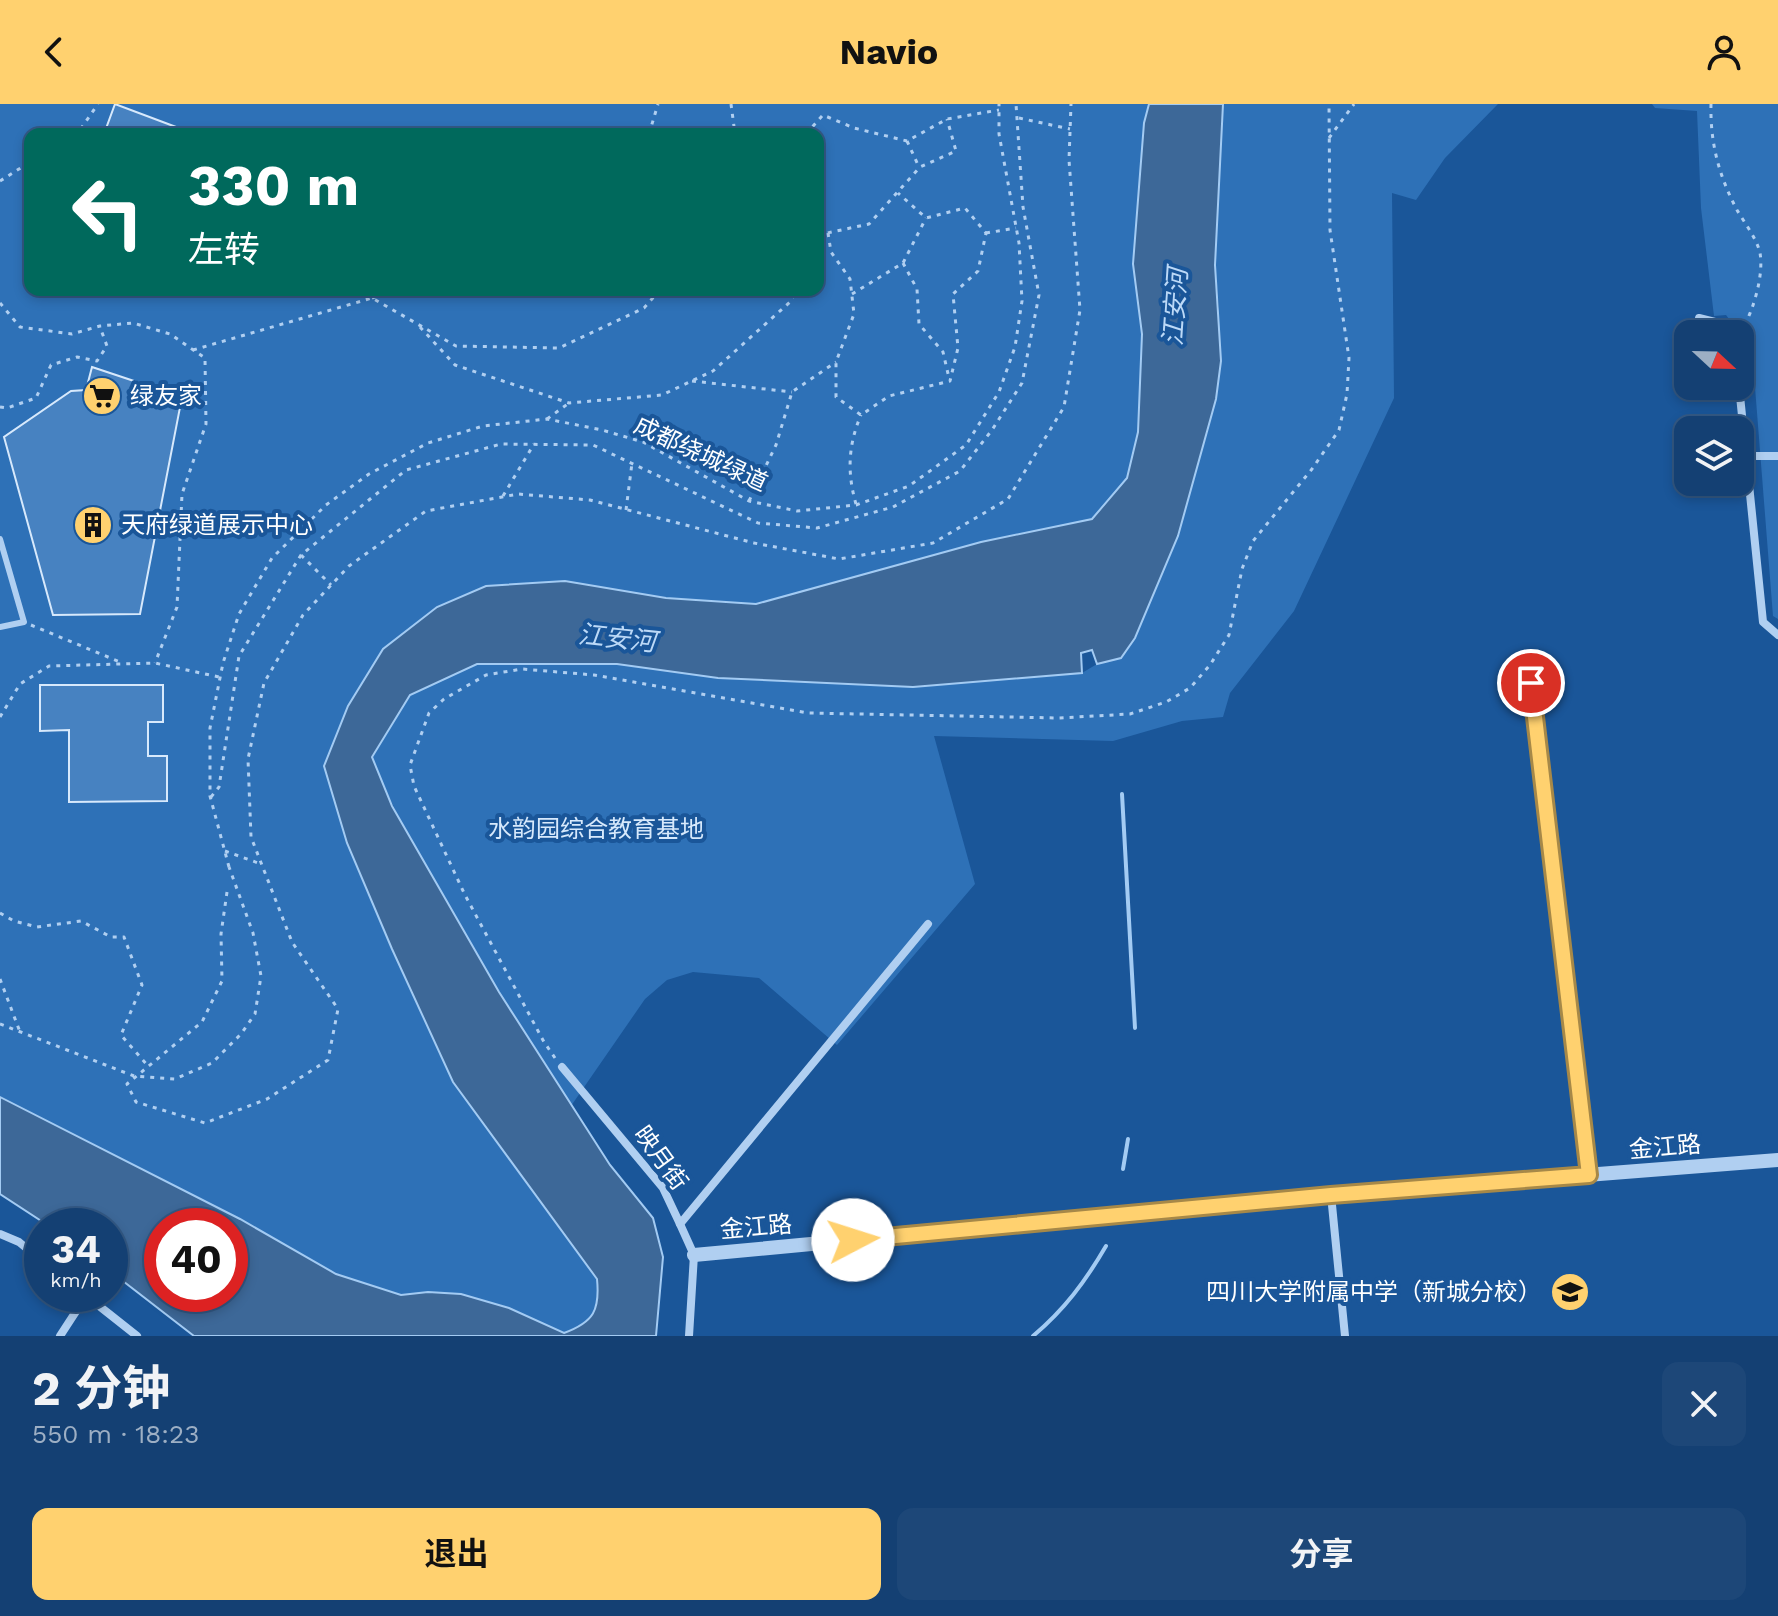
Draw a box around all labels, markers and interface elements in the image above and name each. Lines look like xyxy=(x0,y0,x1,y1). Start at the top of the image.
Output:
icon: back xyxy=(32,30,76,74)
icon: person xyxy=(1702,30,1746,74)
text: Navio xyxy=(840,31,938,73)
text: 330 m xyxy=(188,153,359,219)
icon: left xyxy=(56,160,160,264)
text: 左转 xyxy=(188,229,260,271)
water label: 江安河 xyxy=(1157,262,1193,347)
north arrow xyxy=(1674,320,1754,400)
map controls xyxy=(1674,320,1754,496)
supermarket icon: 绿友家 xyxy=(81,375,123,417)
place label: 绿友家 xyxy=(130,382,202,410)
street label: 成都绕城绿道 xyxy=(630,411,772,497)
button: layers xyxy=(1674,416,1754,496)
building icon: 天府绿道展示中心 xyxy=(72,504,114,546)
place label: 天府绿道展示中心 xyxy=(121,511,313,539)
water label: 江安河 xyxy=(577,619,662,658)
pin xyxy=(1497,649,1565,717)
icon: arrive xyxy=(1509,661,1553,705)
park label: 水韵园综合教育基地 xyxy=(488,815,704,843)
street label: 映月街 xyxy=(629,1121,693,1195)
street label: 金江路 xyxy=(1628,1130,1702,1164)
position arrow xyxy=(811,1198,895,1282)
speed limit sign: 40 xyxy=(144,1208,248,1312)
street label: 金江路 xyxy=(719,1210,793,1244)
text: 34 xyxy=(51,1226,101,1273)
text: km/h xyxy=(50,1268,102,1292)
school or university icon: 四川大学附属中学（新城分校） xyxy=(1549,1271,1591,1313)
place label: 四川大学附属中学（新城分校） xyxy=(1206,1278,1542,1306)
text: 2 分钟 xyxy=(32,1360,170,1417)
button: close xyxy=(1662,1362,1746,1446)
text: 550 m · 18:23 xyxy=(32,1419,199,1449)
button: 退出 xyxy=(32,1508,881,1600)
button: 分享 xyxy=(897,1508,1746,1600)

